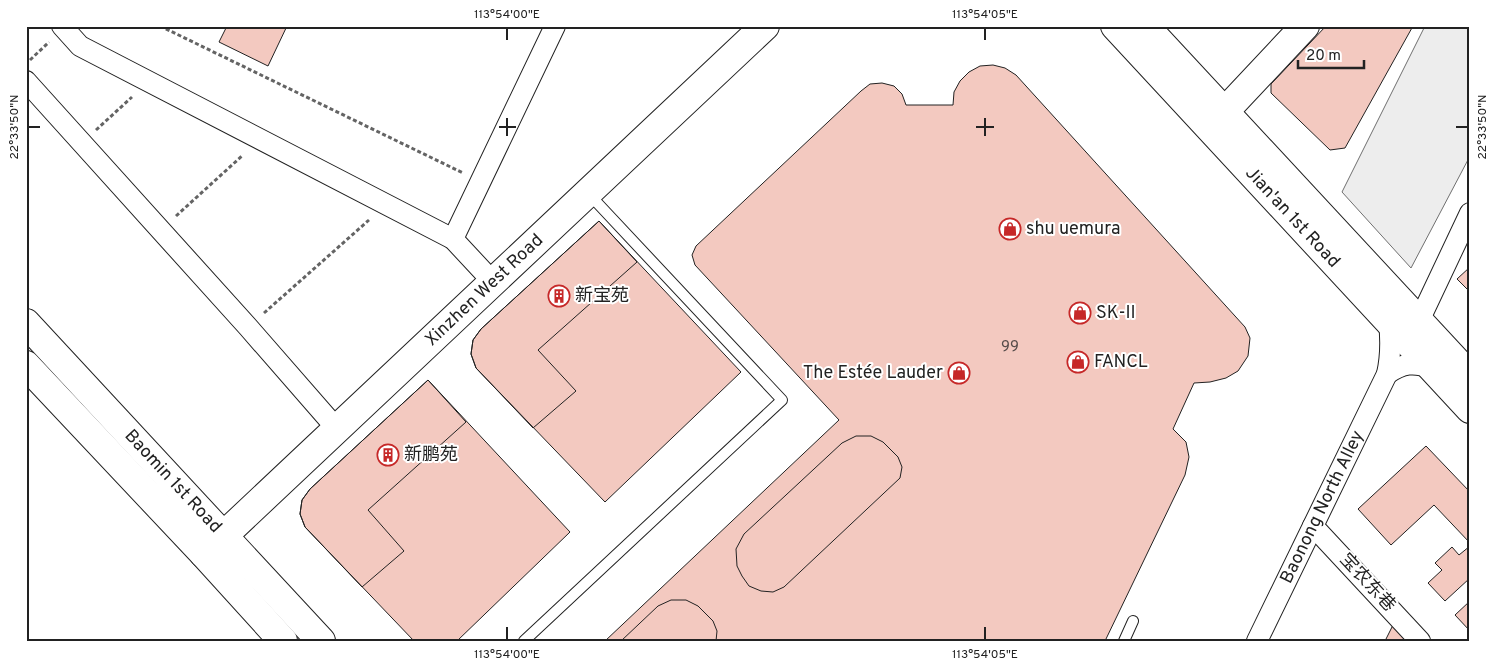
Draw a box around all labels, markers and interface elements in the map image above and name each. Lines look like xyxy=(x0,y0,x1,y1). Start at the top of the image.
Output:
text: 113°54'00"E xyxy=(474,7,540,23)
text: 113°54'05"E xyxy=(952,7,1018,23)
scale bar xyxy=(1298,38,1365,70)
text: 20 m xyxy=(1306,47,1341,66)
text: 22°33'50"N xyxy=(7,94,23,160)
text: 22°33'50"N xyxy=(1475,94,1491,160)
street label: Jian'an 1st Road xyxy=(1240,162,1345,273)
shop icon: shu uemura xyxy=(998,217,1022,241)
place label: shu uemura xyxy=(1026,218,1120,241)
street label: Xinzhen West Road xyxy=(420,229,548,351)
building icon: 新宝苑 xyxy=(547,284,571,308)
place label: 新宝苑 xyxy=(575,285,629,308)
shop icon: SK-II xyxy=(1068,301,1092,325)
place label: SK-II xyxy=(1096,302,1136,325)
house number: 99 xyxy=(1001,338,1019,357)
shop icon: FANCL xyxy=(1066,350,1090,374)
place label: FANCL xyxy=(1094,351,1148,374)
shop icon: The Estée Lauder xyxy=(947,361,971,385)
place label: The Estée Lauder xyxy=(803,362,943,385)
street label: Baomin 1st Road xyxy=(119,425,227,538)
street label: Baonong North Alley xyxy=(1275,427,1369,587)
building icon: 新鹏苑 xyxy=(376,443,400,467)
place label: 新鹏苑 xyxy=(404,444,458,467)
street label: 宝农东巷 xyxy=(1334,549,1400,617)
text: 113°54'00"E xyxy=(474,647,540,663)
text: 113°54'05"E xyxy=(952,647,1018,663)

